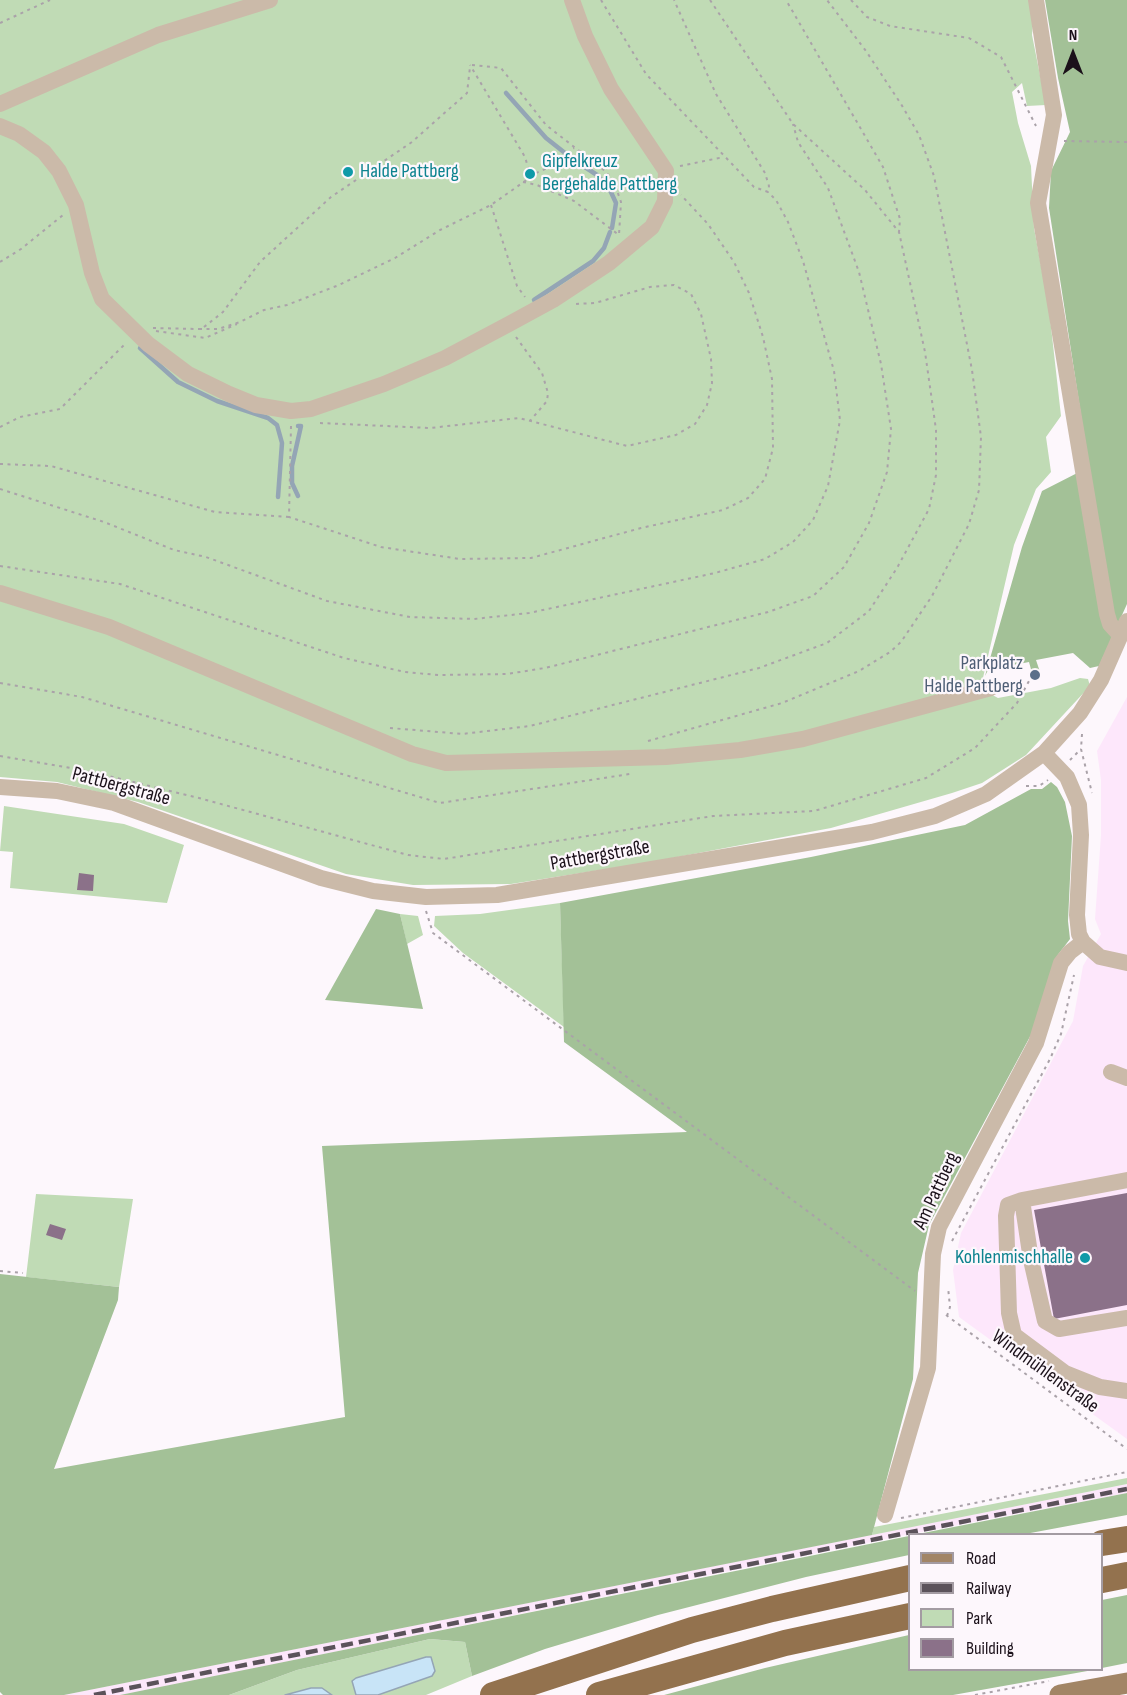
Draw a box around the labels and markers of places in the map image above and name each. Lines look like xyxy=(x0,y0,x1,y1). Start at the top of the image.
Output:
place label: Gipfelkreuz Bergehalde Pattberg xyxy=(542,150,677,197)
place label: Halde Pattberg xyxy=(360,160,459,184)
marker: Halde Pattberg xyxy=(341,165,355,179)
marker: Gipfelkreuz Bergehalde Pattberg xyxy=(523,167,537,181)
place label: Parkplatz Halde Pattberg xyxy=(924,652,1023,699)
marker: Parkplatz Halde Pattberg xyxy=(1028,668,1042,682)
place label: Kohlenmischhalle xyxy=(955,1246,1073,1270)
marker: Kohlenmischhalle xyxy=(1078,1251,1092,1265)

